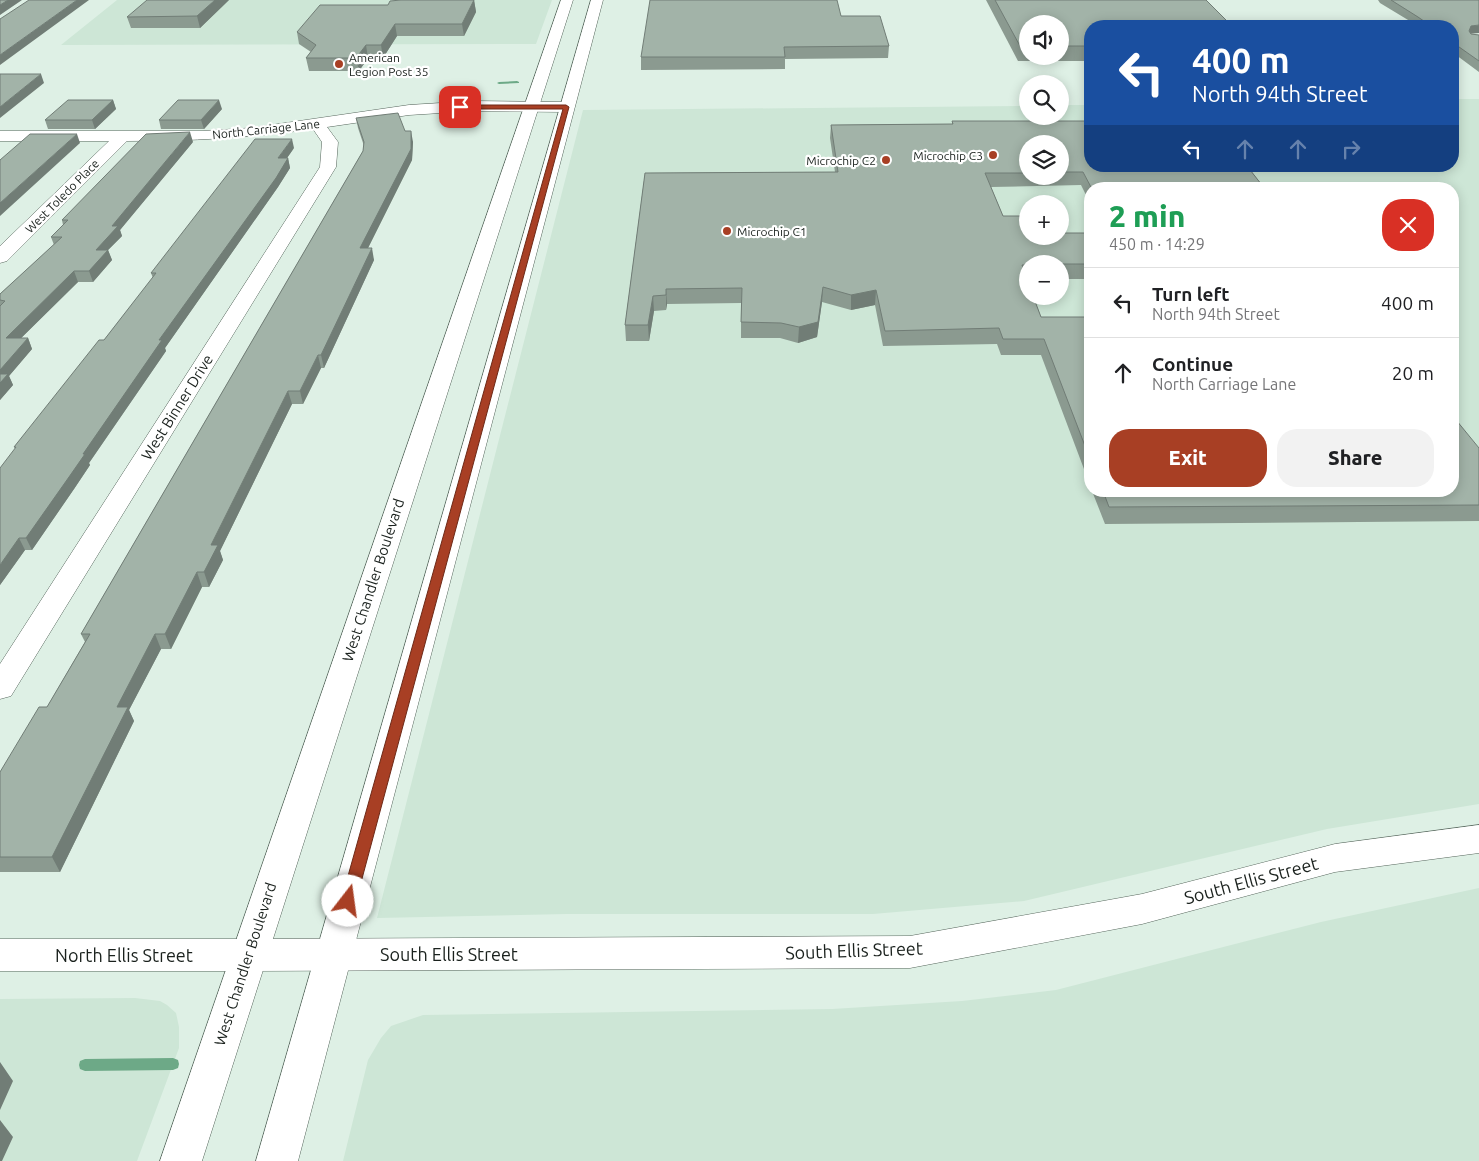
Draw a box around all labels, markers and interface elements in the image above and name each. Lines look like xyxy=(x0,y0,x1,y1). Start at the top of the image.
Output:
map controls xyxy=(1019,15,1069,305)
button: sound xyxy=(1019,15,1069,65)
icon: left xyxy=(1109,40,1174,105)
text: 400 m xyxy=(1192,40,1290,80)
place label: American Legion Post 35 xyxy=(349,51,428,78)
marker: American Legion Post 35 xyxy=(333,58,345,70)
button: search xyxy=(1019,75,1069,125)
text: North 94th Street xyxy=(1192,81,1368,106)
pin xyxy=(439,86,481,128)
icon: arrive xyxy=(446,93,474,121)
street label: North Carriage Lane xyxy=(212,117,320,141)
button: layers xyxy=(1019,135,1069,185)
icon: left xyxy=(1178,135,1206,163)
icon: ahead xyxy=(1231,135,1259,163)
icon: ahead xyxy=(1284,135,1312,163)
icon: right xyxy=(1337,135,1365,163)
place label: Microchip C3 xyxy=(913,149,983,162)
marker: Microchip C3 xyxy=(987,149,999,161)
place label: Microchip C2 xyxy=(806,154,876,167)
marker: Microchip C2 xyxy=(880,154,892,166)
street label: West Toledo Place xyxy=(23,157,101,235)
button: + xyxy=(1019,195,1069,245)
text: 2 min xyxy=(1109,199,1185,233)
button: close xyxy=(1382,199,1434,251)
marker: Microchip C1 xyxy=(721,225,733,237)
place label: Microchip C1 xyxy=(737,225,807,238)
text: 450 m · 14:29 xyxy=(1109,235,1205,253)
button: − xyxy=(1019,255,1069,305)
text: Turn left xyxy=(1152,283,1230,305)
icon: left xyxy=(1109,289,1137,317)
text: 400 m xyxy=(1381,292,1434,314)
text: North 94th Street xyxy=(1152,305,1280,323)
street label: West Binner Drive xyxy=(138,351,216,463)
text: Continue xyxy=(1152,353,1233,375)
icon: ahead xyxy=(1109,359,1137,387)
text: 20 m xyxy=(1392,362,1434,384)
text: North Carriage Lane xyxy=(1152,375,1296,393)
button: Exit xyxy=(1109,429,1267,487)
button: Share xyxy=(1277,429,1434,487)
street label: West Chandler Boulevard xyxy=(339,496,407,664)
street label: South Ellis Street xyxy=(1182,853,1320,907)
position arrow xyxy=(321,874,373,926)
street label: West Chandler Boulevard xyxy=(211,880,279,1048)
street label: South Ellis Street xyxy=(785,938,923,962)
street label: South Ellis Street xyxy=(380,944,518,964)
street label: North Ellis Street xyxy=(55,945,193,965)

